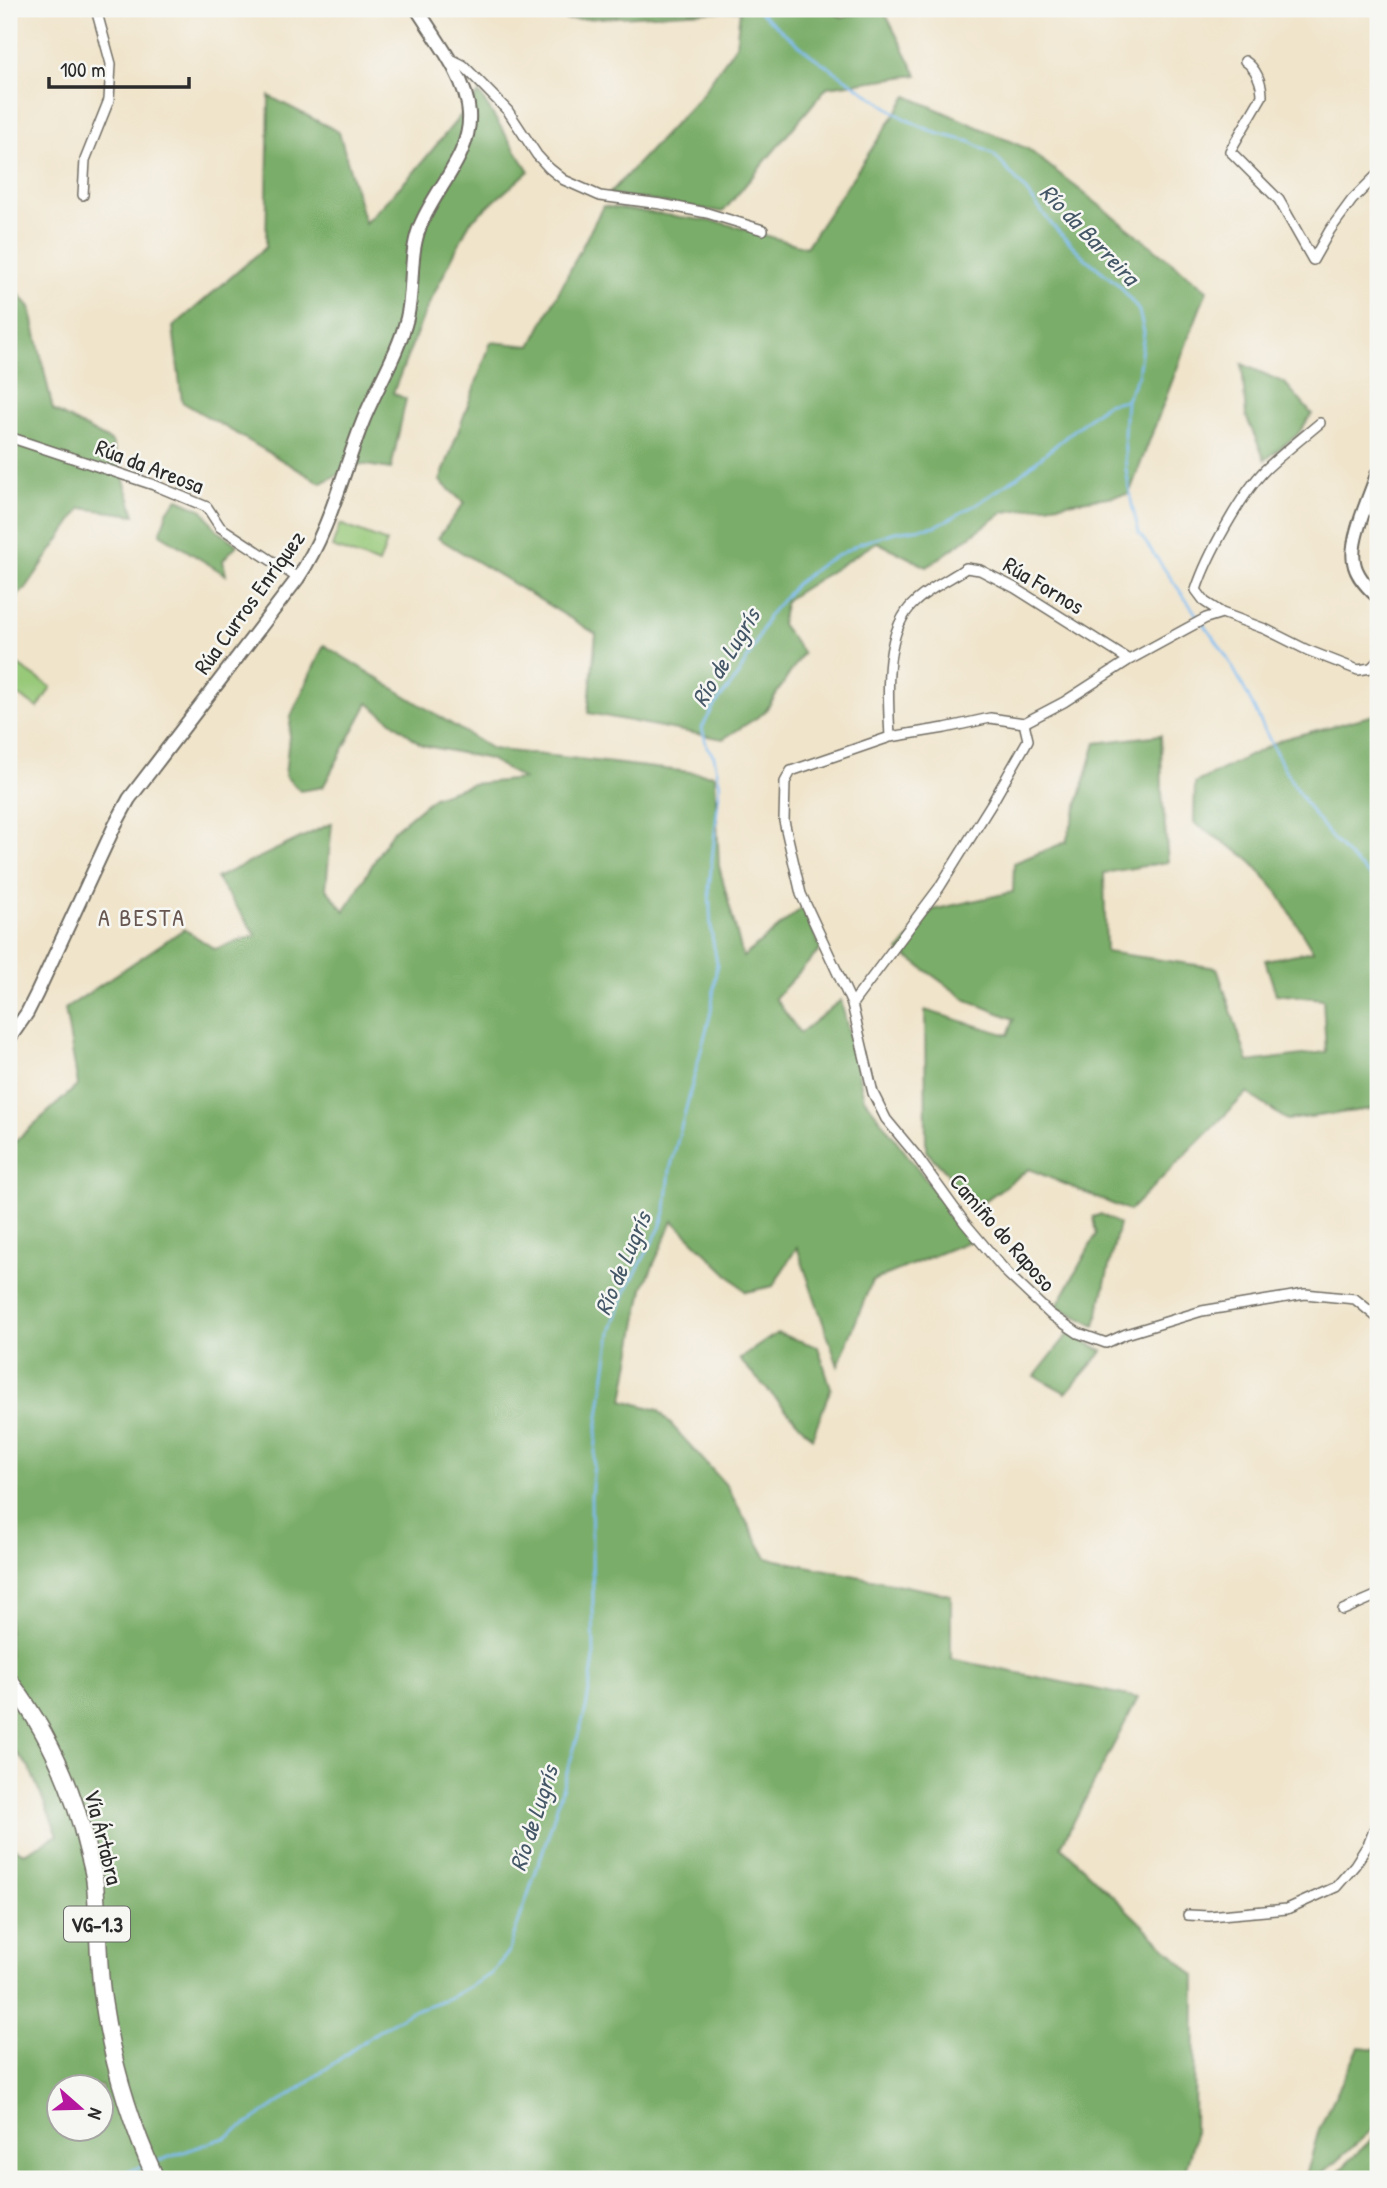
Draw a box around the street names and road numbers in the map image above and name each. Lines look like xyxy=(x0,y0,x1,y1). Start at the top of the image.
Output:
street label: Rúa da Areosa xyxy=(91,431,209,501)
street label: Rúa Curros Enríquez xyxy=(186,524,312,680)
street label: Rúa Fornos xyxy=(998,549,1090,621)
street label: Camiño do Raposo xyxy=(943,1166,1063,1298)
street label: Vía Ártabra xyxy=(77,1786,131,1888)
road number: VG-1.3 xyxy=(64,1906,130,1941)

